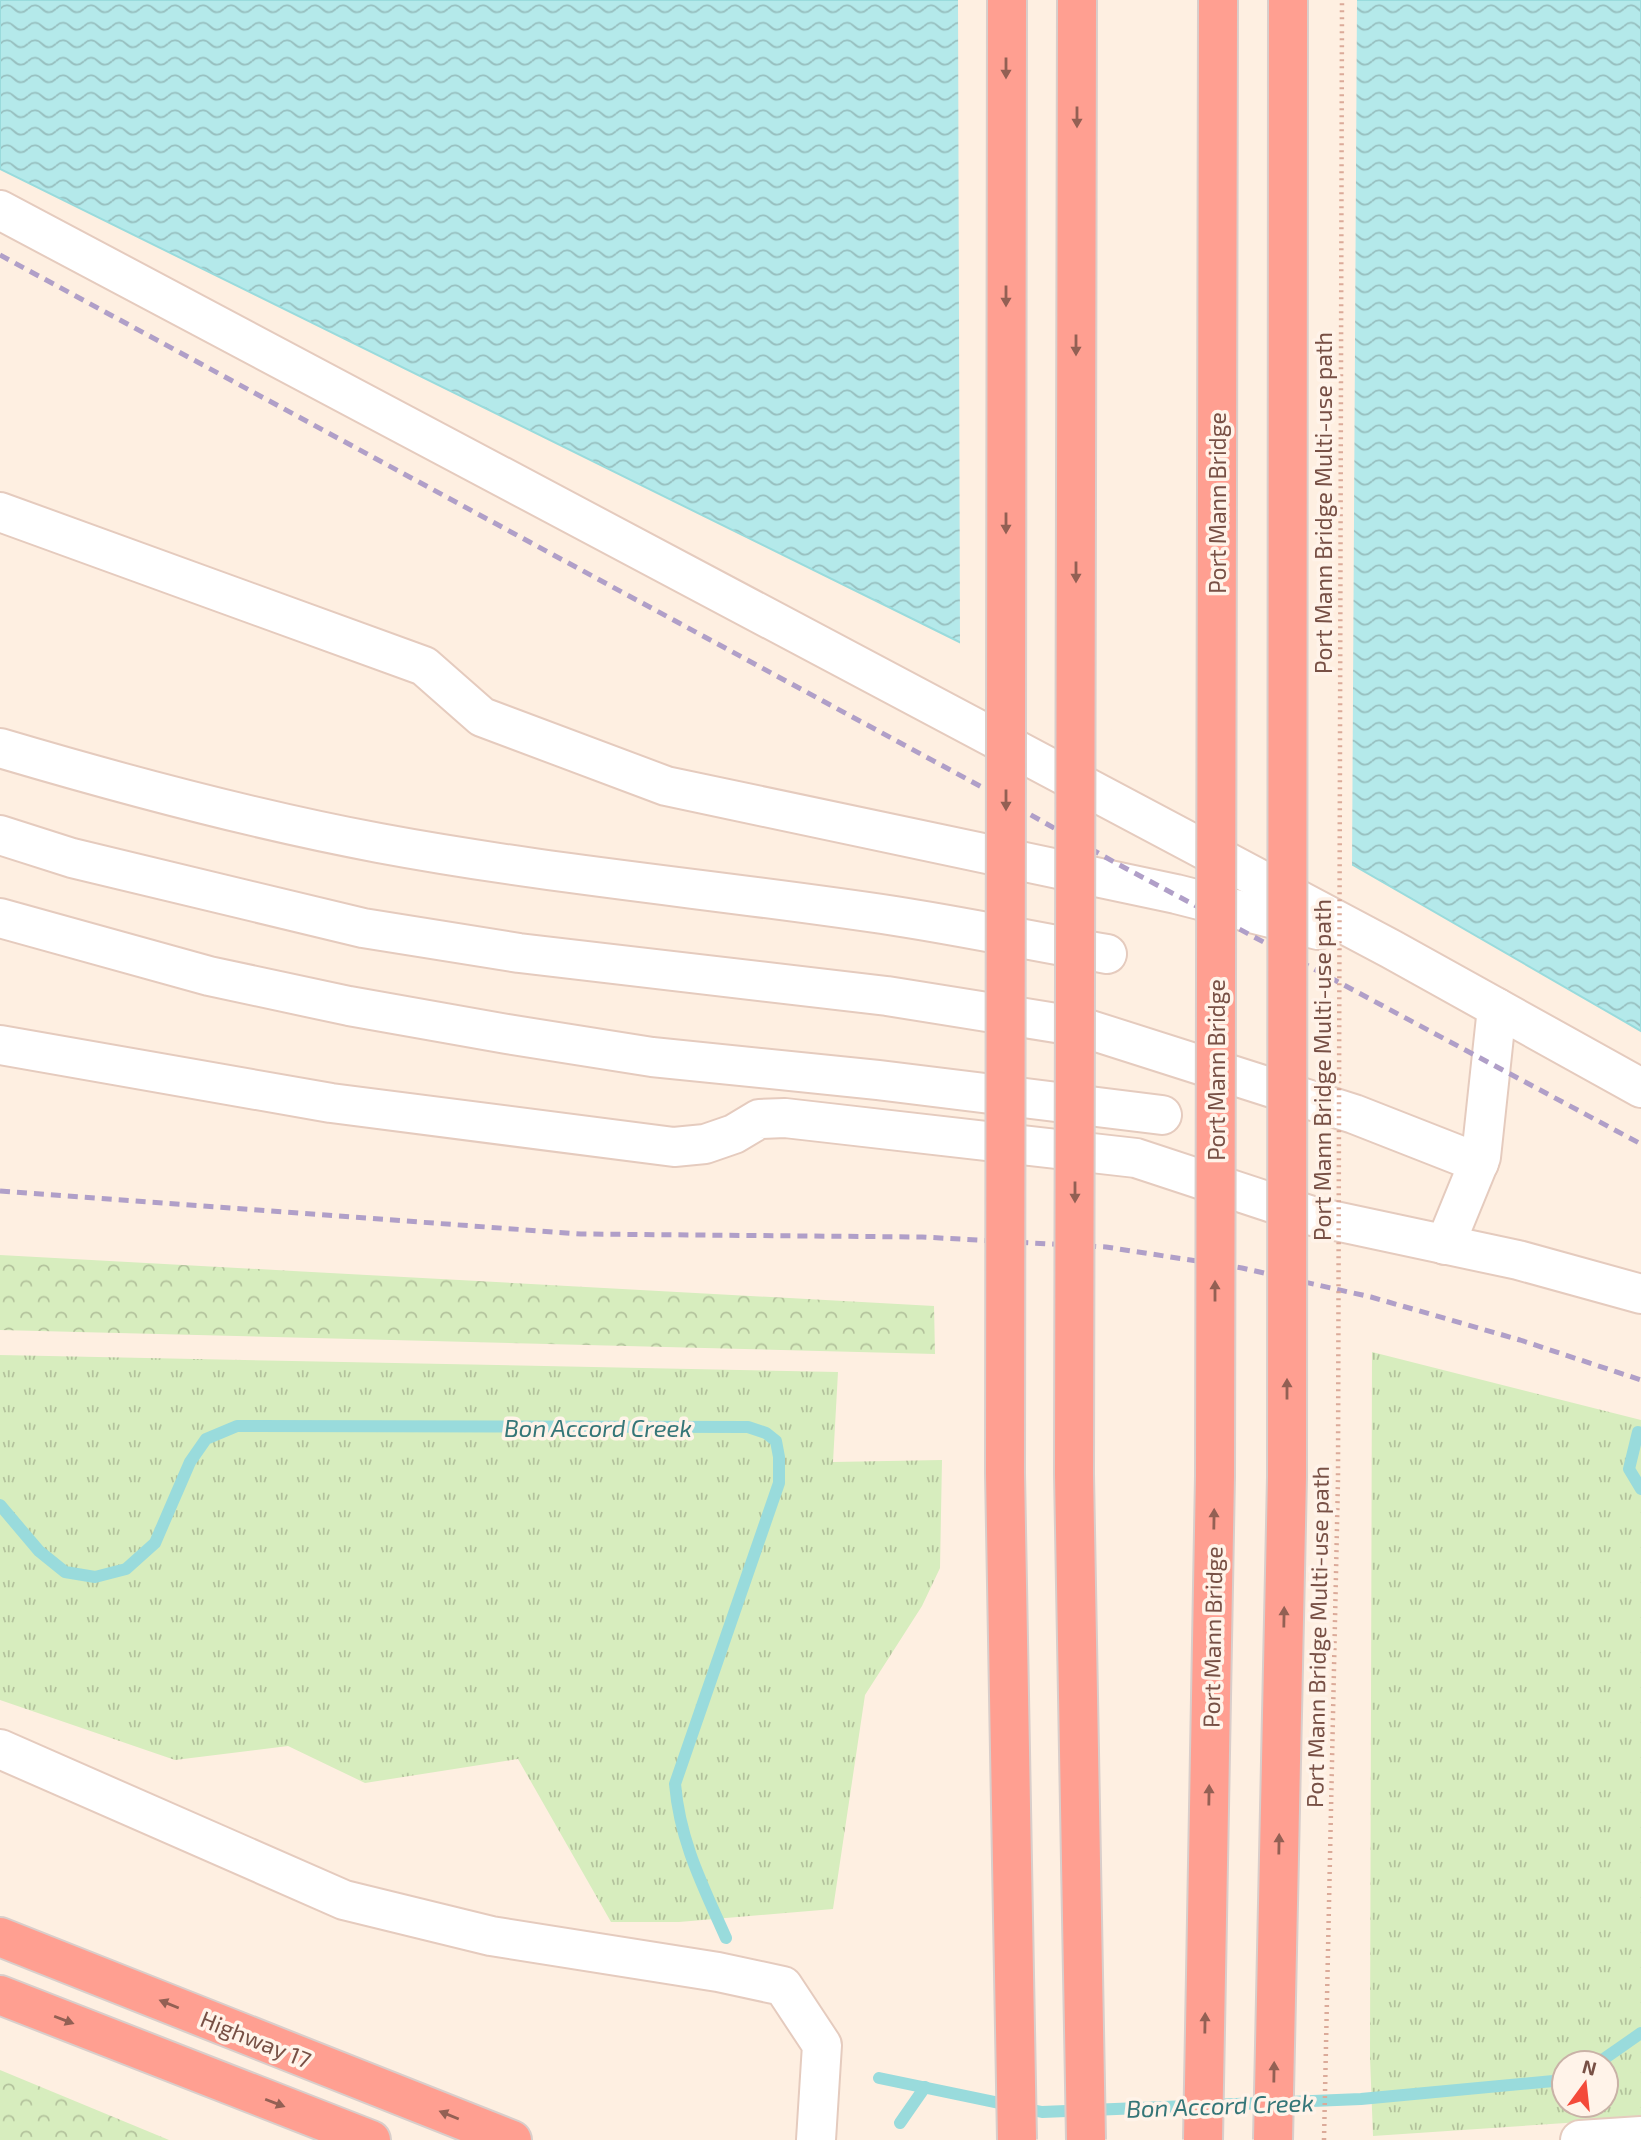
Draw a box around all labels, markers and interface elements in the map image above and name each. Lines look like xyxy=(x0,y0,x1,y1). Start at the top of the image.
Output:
one-way arrow xyxy=(1001,57,1012,79)
one-way arrow xyxy=(1071,106,1083,128)
one-way arrow xyxy=(1000,285,1012,307)
street label: Port Mann Bridge Multi-use path xyxy=(1309,332,1337,674)
one-way arrow xyxy=(1070,334,1082,356)
street label: Port Mann Bridge xyxy=(1203,412,1231,594)
one-way arrow xyxy=(1000,512,1012,534)
one-way arrow xyxy=(1070,561,1082,583)
one-way arrow xyxy=(1000,789,1012,811)
street label: Port Mann Bridge Multi-use path xyxy=(1308,899,1336,1241)
street label: Port Mann Bridge xyxy=(1202,979,1230,1161)
one-way arrow xyxy=(1069,1181,1081,1203)
one-way arrow xyxy=(1209,1280,1221,1302)
one-way arrow xyxy=(1281,1378,1293,1400)
water label: Bon Accord Creek xyxy=(504,1413,692,1442)
street label: Port Mann Bridge Multi-use path xyxy=(1300,1466,1334,1808)
one-way arrow xyxy=(1208,1508,1220,1530)
street label: Port Mann Bridge xyxy=(1196,1546,1228,1728)
one-way arrow xyxy=(1278,1606,1290,1628)
one-way arrow xyxy=(1203,1784,1215,1806)
one-way arrow xyxy=(1274,1833,1285,1855)
one-way arrow xyxy=(158,1999,179,2010)
street label: Highway 17 xyxy=(197,2004,315,2074)
one-way arrow xyxy=(1199,2012,1211,2034)
one-way arrow xyxy=(53,2014,74,2025)
north arrow xyxy=(1550,2049,1620,2119)
text: N xyxy=(1580,2054,1599,2080)
one-way arrow xyxy=(1269,2061,1280,2083)
water label: Bon Accord Creek xyxy=(1126,2087,1314,2123)
one-way arrow xyxy=(265,2097,286,2108)
one-way arrow xyxy=(438,2109,459,2120)

